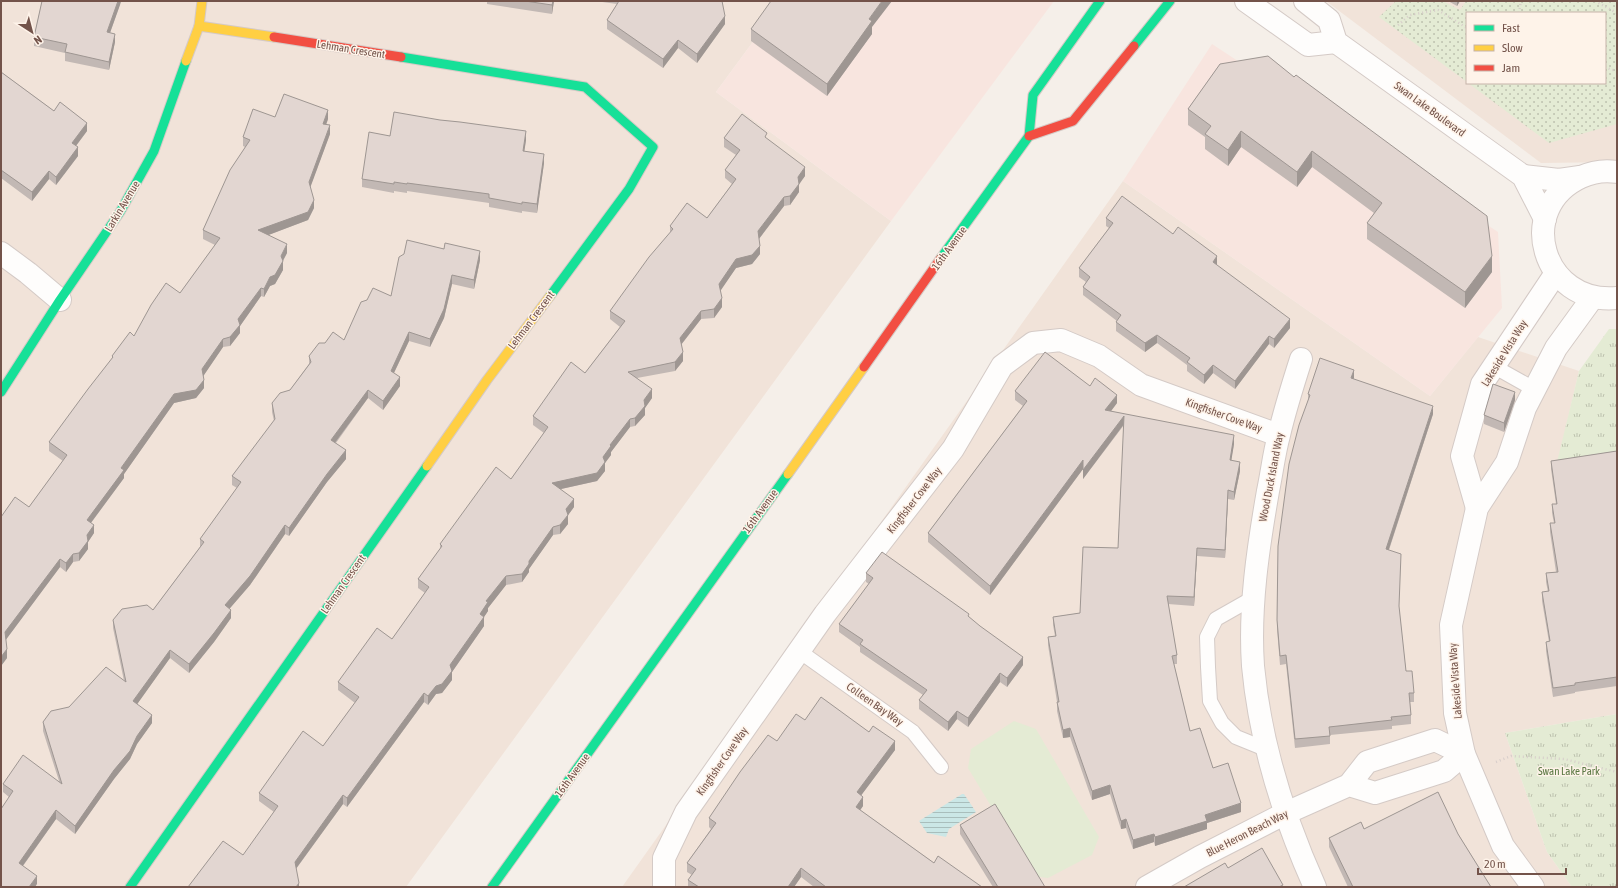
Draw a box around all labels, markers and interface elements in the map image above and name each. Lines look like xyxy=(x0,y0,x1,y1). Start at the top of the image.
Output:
north arrow xyxy=(12,12,52,52)
legend xyxy=(1466,12,1606,84)
text: Fast xyxy=(1502,21,1520,35)
text: N xyxy=(32,33,44,47)
street label: Lehman Crescent xyxy=(316,38,386,60)
text: Slow xyxy=(1502,41,1523,55)
text: Jam xyxy=(1502,61,1520,75)
street label: Swan Lake Boulevard xyxy=(1392,79,1468,139)
street label: Larkin Avenue xyxy=(102,179,142,233)
street label: 16th Avenue xyxy=(929,224,969,272)
street label: Lehman Crescent xyxy=(505,289,557,351)
street label: Lakeside Vista Way xyxy=(1479,317,1529,388)
street label: Kingfisher Cove Way xyxy=(1184,396,1264,435)
street label: Wood Duck Island Way xyxy=(1256,431,1286,523)
street label: Kingfisher Cove Way xyxy=(884,464,944,536)
street label: 16th Avenue xyxy=(740,487,780,535)
street label: Lehman Crescent xyxy=(318,552,368,616)
street label: Lakeside Vista Way xyxy=(1446,642,1464,719)
street label: Colleen Bay Way xyxy=(844,680,906,728)
street label: Kingfisher Cove Way xyxy=(694,724,750,798)
street label: 16th Avenue xyxy=(552,751,592,799)
park label: Swan Lake Park xyxy=(1538,765,1600,777)
street label: Blue Heron Beach Way xyxy=(1204,807,1290,859)
scale bar xyxy=(1478,850,1566,876)
text: 20 m xyxy=(1484,857,1506,871)

